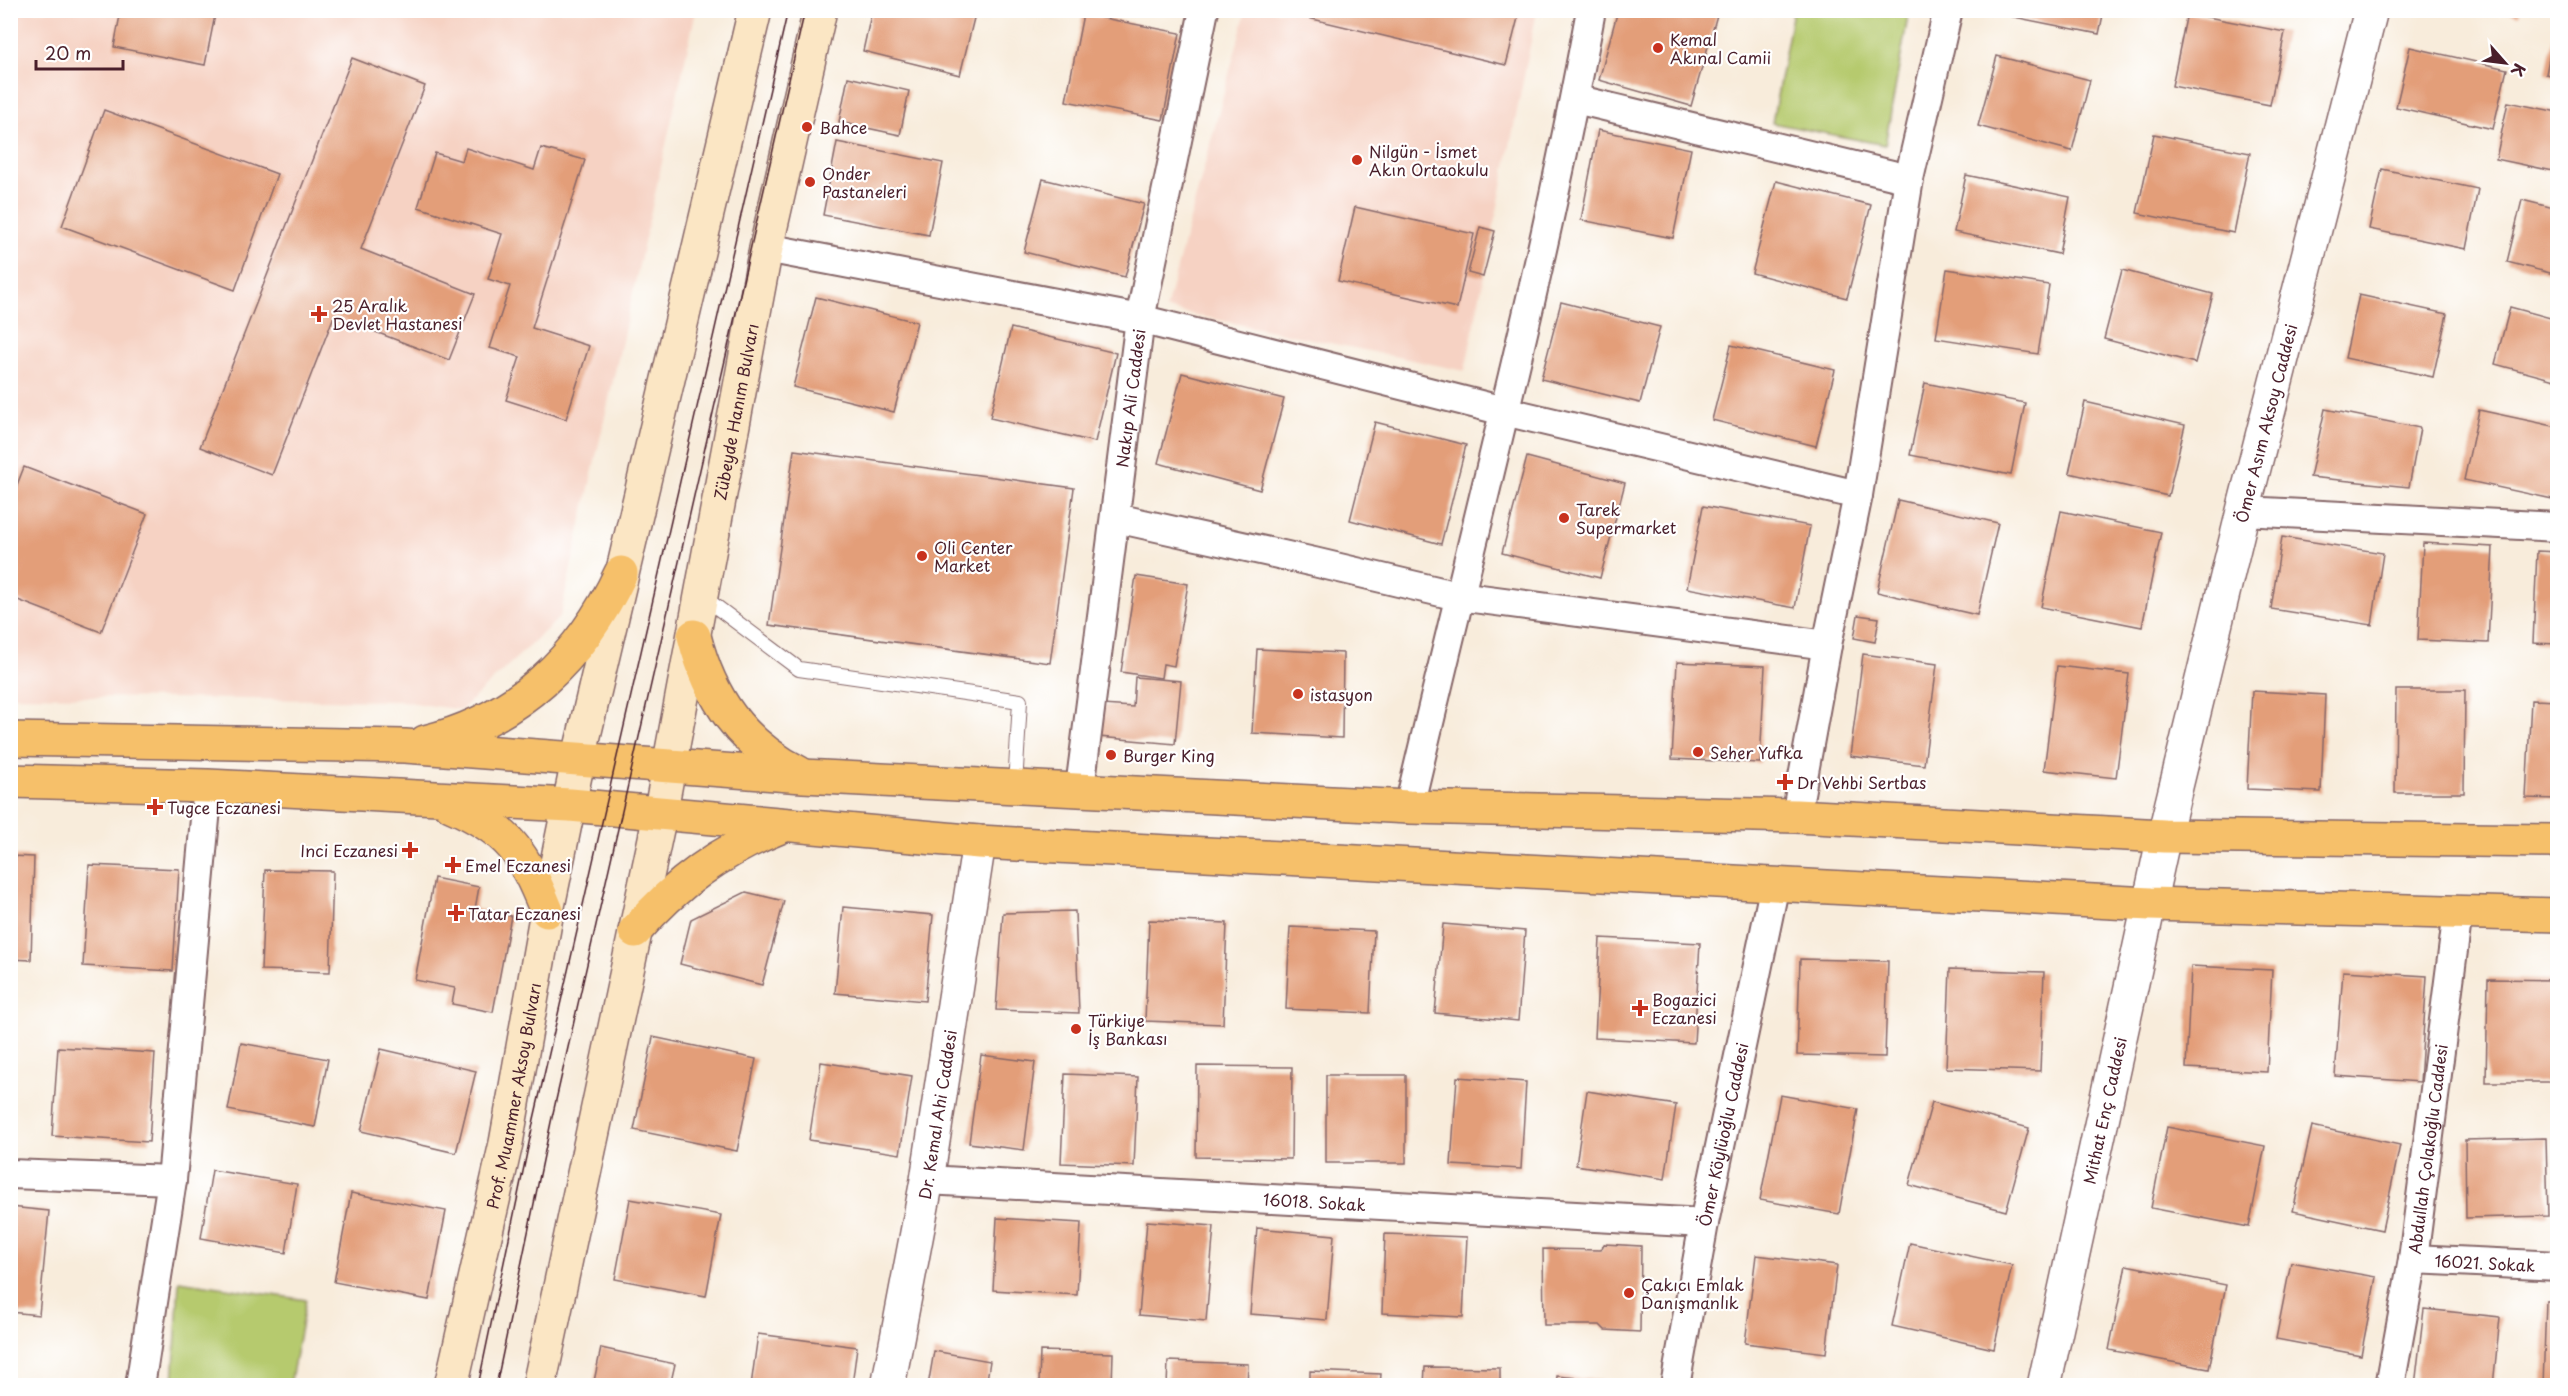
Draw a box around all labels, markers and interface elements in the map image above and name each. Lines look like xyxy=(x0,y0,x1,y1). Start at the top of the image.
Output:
place label: Kemal Akınal Camii xyxy=(1670,27,1771,69)
scale bar xyxy=(36,33,123,71)
north arrow xyxy=(2475,33,2535,93)
text: 20 m xyxy=(45,39,91,66)
marker: Kemal Akınal Camii xyxy=(1651,41,1665,55)
text: K xyxy=(2506,60,2532,82)
place label: Bahce xyxy=(819,115,867,139)
marker: Bahce xyxy=(800,120,814,134)
place label: Nilgün - İsmet Akın Ortaokulu xyxy=(1369,139,1489,181)
marker: Nilgün - İsmet Akın Ortaokulu xyxy=(1350,153,1364,167)
place label: Onder Pastaneleri xyxy=(822,161,907,203)
marker: Onder Pastaneleri xyxy=(803,175,817,189)
place label: 25 Aralık Devlet Hastanesi xyxy=(332,293,463,335)
marker: 25 Aralık Devlet Hastanesi xyxy=(310,305,328,323)
street label: Zübeyde Hanım Bulvarı xyxy=(707,321,764,502)
street label: Ömer Asım Aksoy Caddesi xyxy=(2229,321,2302,525)
street label: Nakıp Ali Caddesi xyxy=(1109,327,1151,469)
place label: Tarek Supermarket xyxy=(1576,497,1677,539)
marker: Tarek Supermarket xyxy=(1557,511,1571,525)
place label: Oli Center Market xyxy=(934,535,1013,577)
marker: Oli Center Market xyxy=(915,549,929,563)
place label: istasyon xyxy=(1310,682,1373,706)
marker: istasyon xyxy=(1291,687,1305,701)
place label: Seher Yufka xyxy=(1710,740,1803,764)
place label: Burger King xyxy=(1123,743,1215,767)
marker: Seher Yufka xyxy=(1691,745,1705,759)
marker: Burger King xyxy=(1104,748,1118,762)
place label: Dr Vehbi Sertbas xyxy=(1797,770,1926,794)
marker: Dr Vehbi Sertbas xyxy=(1778,775,1792,789)
place label: Tugce Eczanesi xyxy=(167,795,281,819)
marker: Tugce Eczanesi xyxy=(148,800,162,814)
place label: Inci Eczanesi xyxy=(300,838,398,862)
marker: Inci Eczanesi xyxy=(403,843,417,857)
place label: Emel Eczanesi xyxy=(465,853,571,877)
marker: Emel Eczanesi xyxy=(446,858,460,872)
place label: Tatar Eczanesi xyxy=(468,901,581,925)
marker: Tatar Eczanesi xyxy=(449,906,463,920)
street label: Prof. Muammer Aksoy Bulvarı xyxy=(479,981,546,1211)
place label: Bogazici Eczanesi xyxy=(1652,987,1717,1029)
marker: Bogazici Eczanesi xyxy=(1633,1001,1647,1015)
place label: Türkiye İş Bankası xyxy=(1088,1008,1168,1050)
marker: Türkiye İş Bankası xyxy=(1069,1022,1083,1036)
street label: Dr. Kemal Ahi Caddesi xyxy=(912,1028,962,1201)
street label: Mithat Enç Caddesi xyxy=(2076,1035,2132,1186)
street label: Ömer Köylüoğlu Caddesi xyxy=(1692,1040,1753,1229)
street label: Abdullah Çolakoğlu Caddesi xyxy=(2402,1043,2453,1255)
street label: 16018. Sokak xyxy=(1262,1187,1366,1216)
street label: 16021. Sokak xyxy=(2434,1248,2536,1277)
place label: Çakıcı Emlak Danışmanlık xyxy=(1641,1272,1744,1314)
marker: Çakıcı Emlak Danışmanlık xyxy=(1622,1286,1636,1300)

